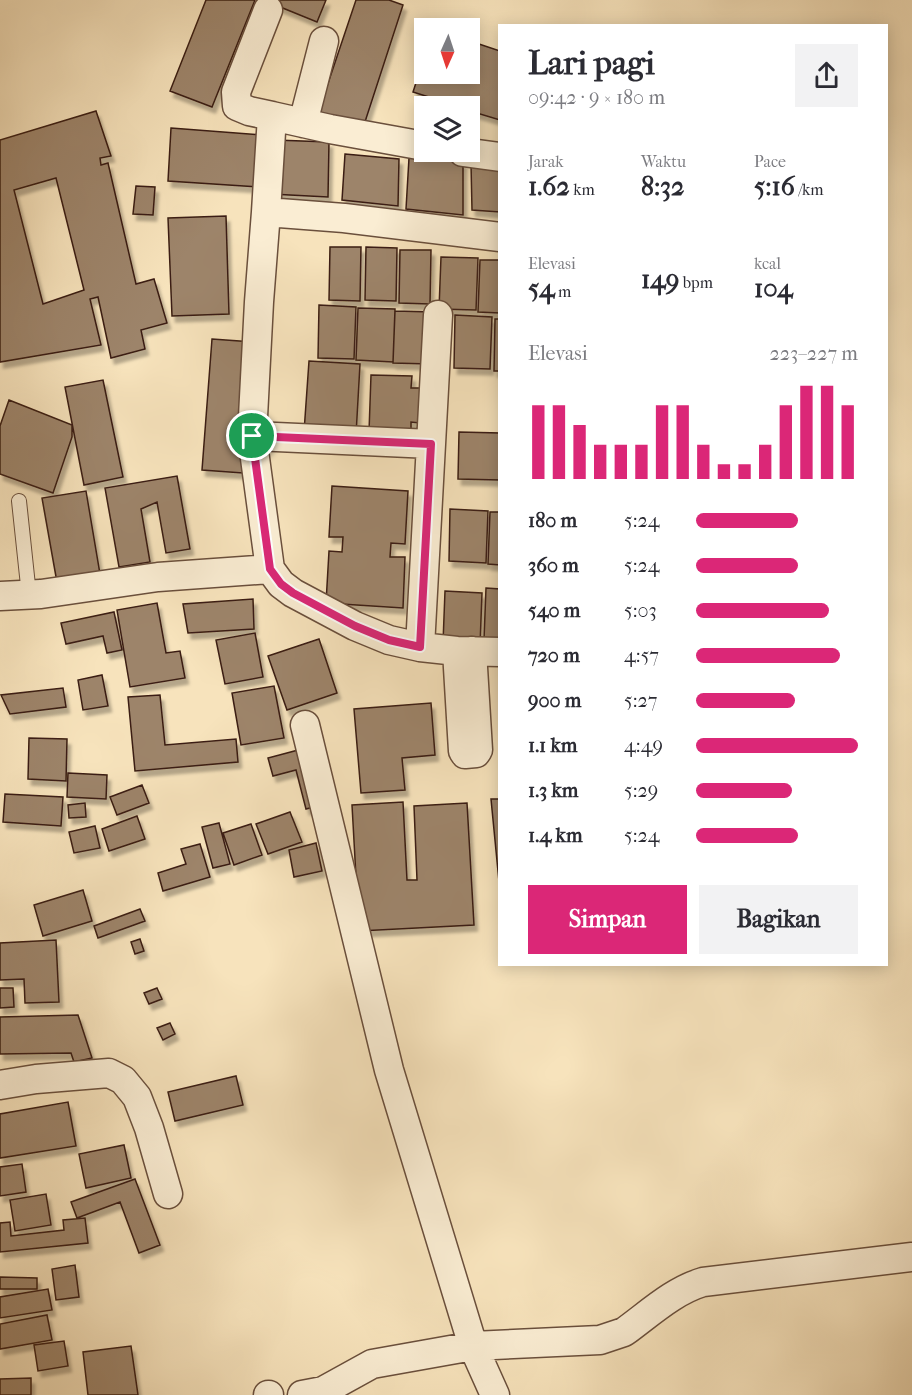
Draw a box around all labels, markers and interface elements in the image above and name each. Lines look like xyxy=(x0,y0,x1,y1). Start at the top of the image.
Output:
north arrow xyxy=(414,18,480,84)
map controls xyxy=(414,18,480,162)
text: Lari pagi xyxy=(528,44,655,83)
button: share xyxy=(795,44,858,107)
text: 09:42 · 9 × 180 m xyxy=(528,86,665,109)
button: layers xyxy=(414,96,480,162)
text: Jarak xyxy=(528,152,564,171)
text: Waktu xyxy=(641,152,686,171)
text: Pace xyxy=(754,152,786,171)
text: 1.62 xyxy=(528,171,570,202)
text: 8:32 xyxy=(641,171,684,202)
text: 5:16 xyxy=(754,171,795,202)
text: km xyxy=(570,180,595,199)
text: /km xyxy=(795,180,824,199)
text: Elevasi xyxy=(528,254,576,273)
text: kcal xyxy=(754,254,781,273)
text: 149 xyxy=(641,264,679,295)
text: 54 xyxy=(528,273,555,304)
text: bpm xyxy=(679,273,713,292)
text: 104 xyxy=(754,273,793,304)
text: m xyxy=(555,282,571,301)
text: Elevasi xyxy=(528,342,588,365)
text: 223–227 m xyxy=(769,342,858,365)
pin xyxy=(226,410,277,461)
icon: arrive xyxy=(235,419,268,452)
text: 180 m xyxy=(528,509,577,532)
text: 5:24 xyxy=(624,509,660,532)
text: 360 m xyxy=(528,554,579,577)
text: 5:24 xyxy=(624,554,660,577)
text: 540 m xyxy=(528,599,580,622)
text: 5:03 xyxy=(624,599,657,622)
text: 720 m xyxy=(528,644,580,667)
text: 4:57 xyxy=(624,644,659,667)
text: 900 m xyxy=(528,689,581,712)
text: 5:27 xyxy=(624,689,657,712)
text: 1.1 km xyxy=(528,734,577,757)
text: 4:49 xyxy=(624,734,663,757)
text: 1.3 km xyxy=(528,779,578,802)
text: 5:29 xyxy=(624,779,658,802)
text: 1.4 km xyxy=(528,824,583,847)
text: 5:24 xyxy=(624,824,660,847)
button: Simpan xyxy=(528,885,687,954)
button: Bagikan xyxy=(699,885,858,954)

